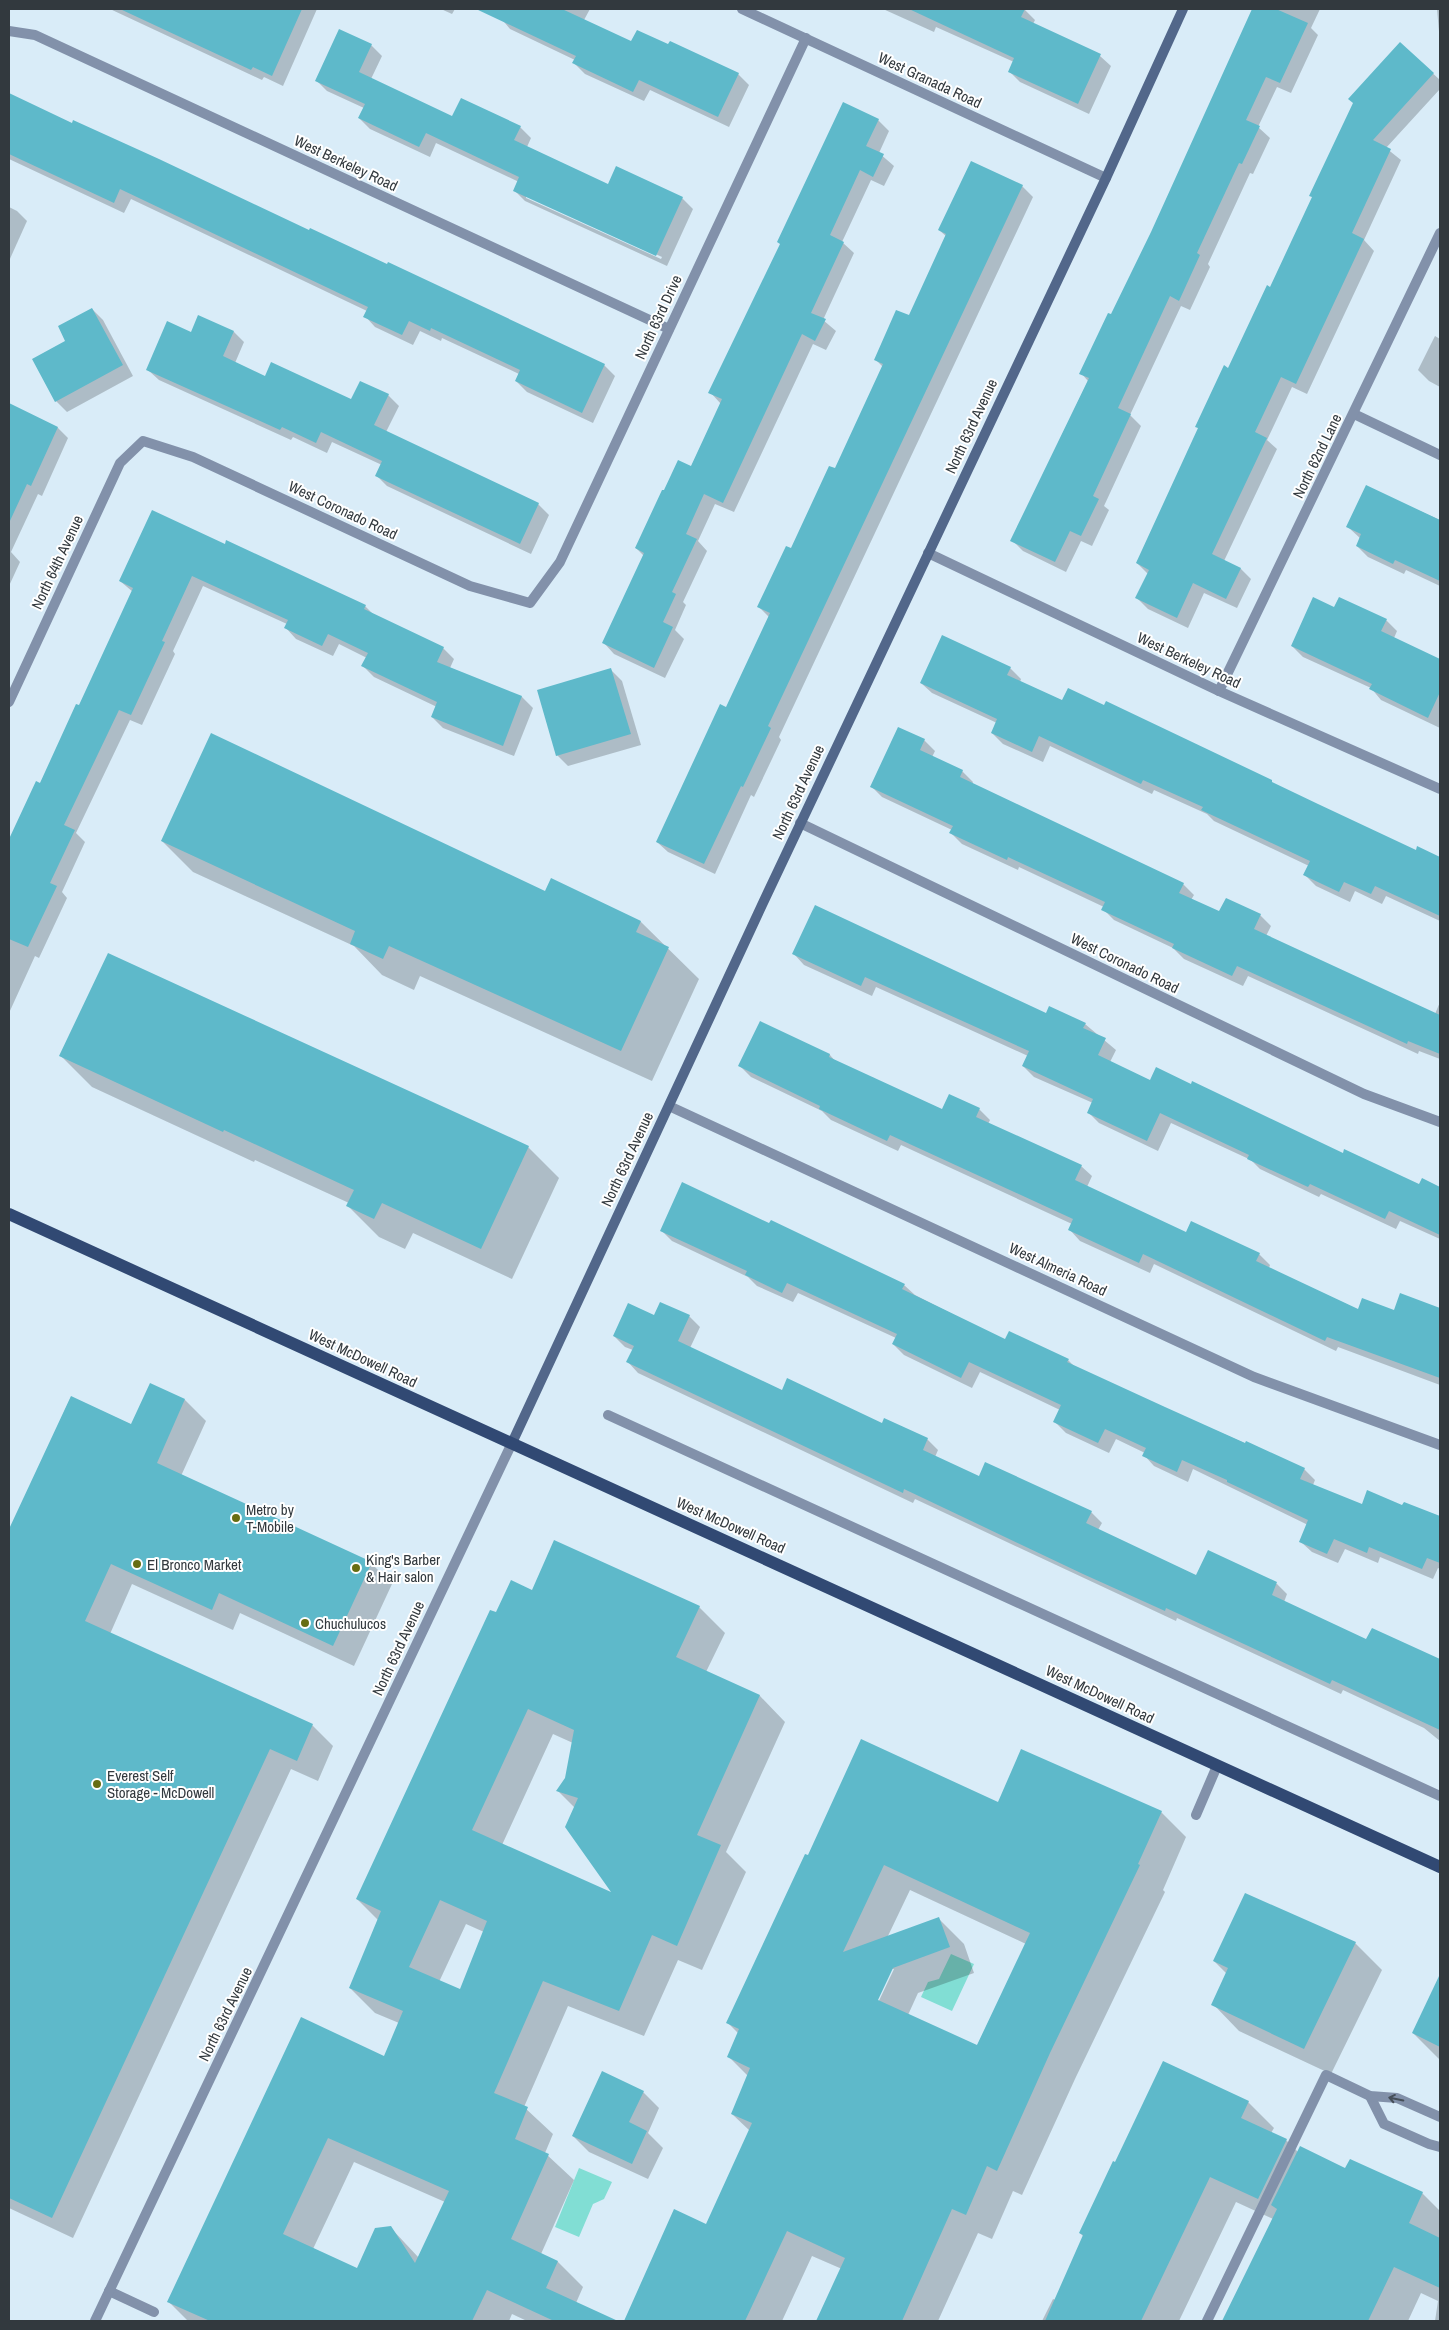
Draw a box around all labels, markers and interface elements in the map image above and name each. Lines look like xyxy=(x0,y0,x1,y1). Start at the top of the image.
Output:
street label: West Granada Road xyxy=(875,47,985,113)
street label: West Berkeley Road xyxy=(291,130,401,196)
street label: North 63rd Drive xyxy=(629,271,687,363)
street label: North 63rd Avenue xyxy=(940,375,1002,477)
street label: North 62nd Lane xyxy=(1287,410,1347,502)
street label: West Coronado Road xyxy=(285,476,401,544)
street label: North 64th Avenue xyxy=(26,511,88,613)
street label: West Berkeley Road xyxy=(1134,627,1244,693)
street label: North 63rd Avenue xyxy=(767,741,829,843)
street label: West Coronado Road xyxy=(1067,928,1183,998)
street label: North 63rd Avenue xyxy=(596,1108,658,1210)
street label: West Almeria Road xyxy=(1006,1237,1110,1301)
street label: West McDowell Road xyxy=(305,1324,421,1392)
street label: West McDowell Road xyxy=(673,1492,789,1558)
place label: Metro by T-Mobile xyxy=(246,1499,295,1537)
marker: Metro by T-Mobile xyxy=(230,1512,242,1524)
place label: King's Barber & Hair salon xyxy=(366,1549,440,1587)
place label: El Bronco Market xyxy=(147,1554,242,1575)
marker: El Bronco Market xyxy=(131,1558,143,1570)
marker: King's Barber & Hair salon xyxy=(350,1562,362,1574)
street label: North 63rd Avenue xyxy=(367,1597,429,1699)
place label: Chuchulucos xyxy=(315,1613,386,1634)
marker: Chuchulucos xyxy=(299,1617,311,1629)
street label: West McDowell Road xyxy=(1042,1660,1158,1728)
place label: Everest Self Storage - McDowell xyxy=(107,1765,214,1803)
marker: Everest Self Storage - McDowell xyxy=(91,1778,103,1790)
street label: North 63rd Avenue xyxy=(193,1963,257,2065)
one-way arrow xyxy=(1388,2094,1404,2103)

